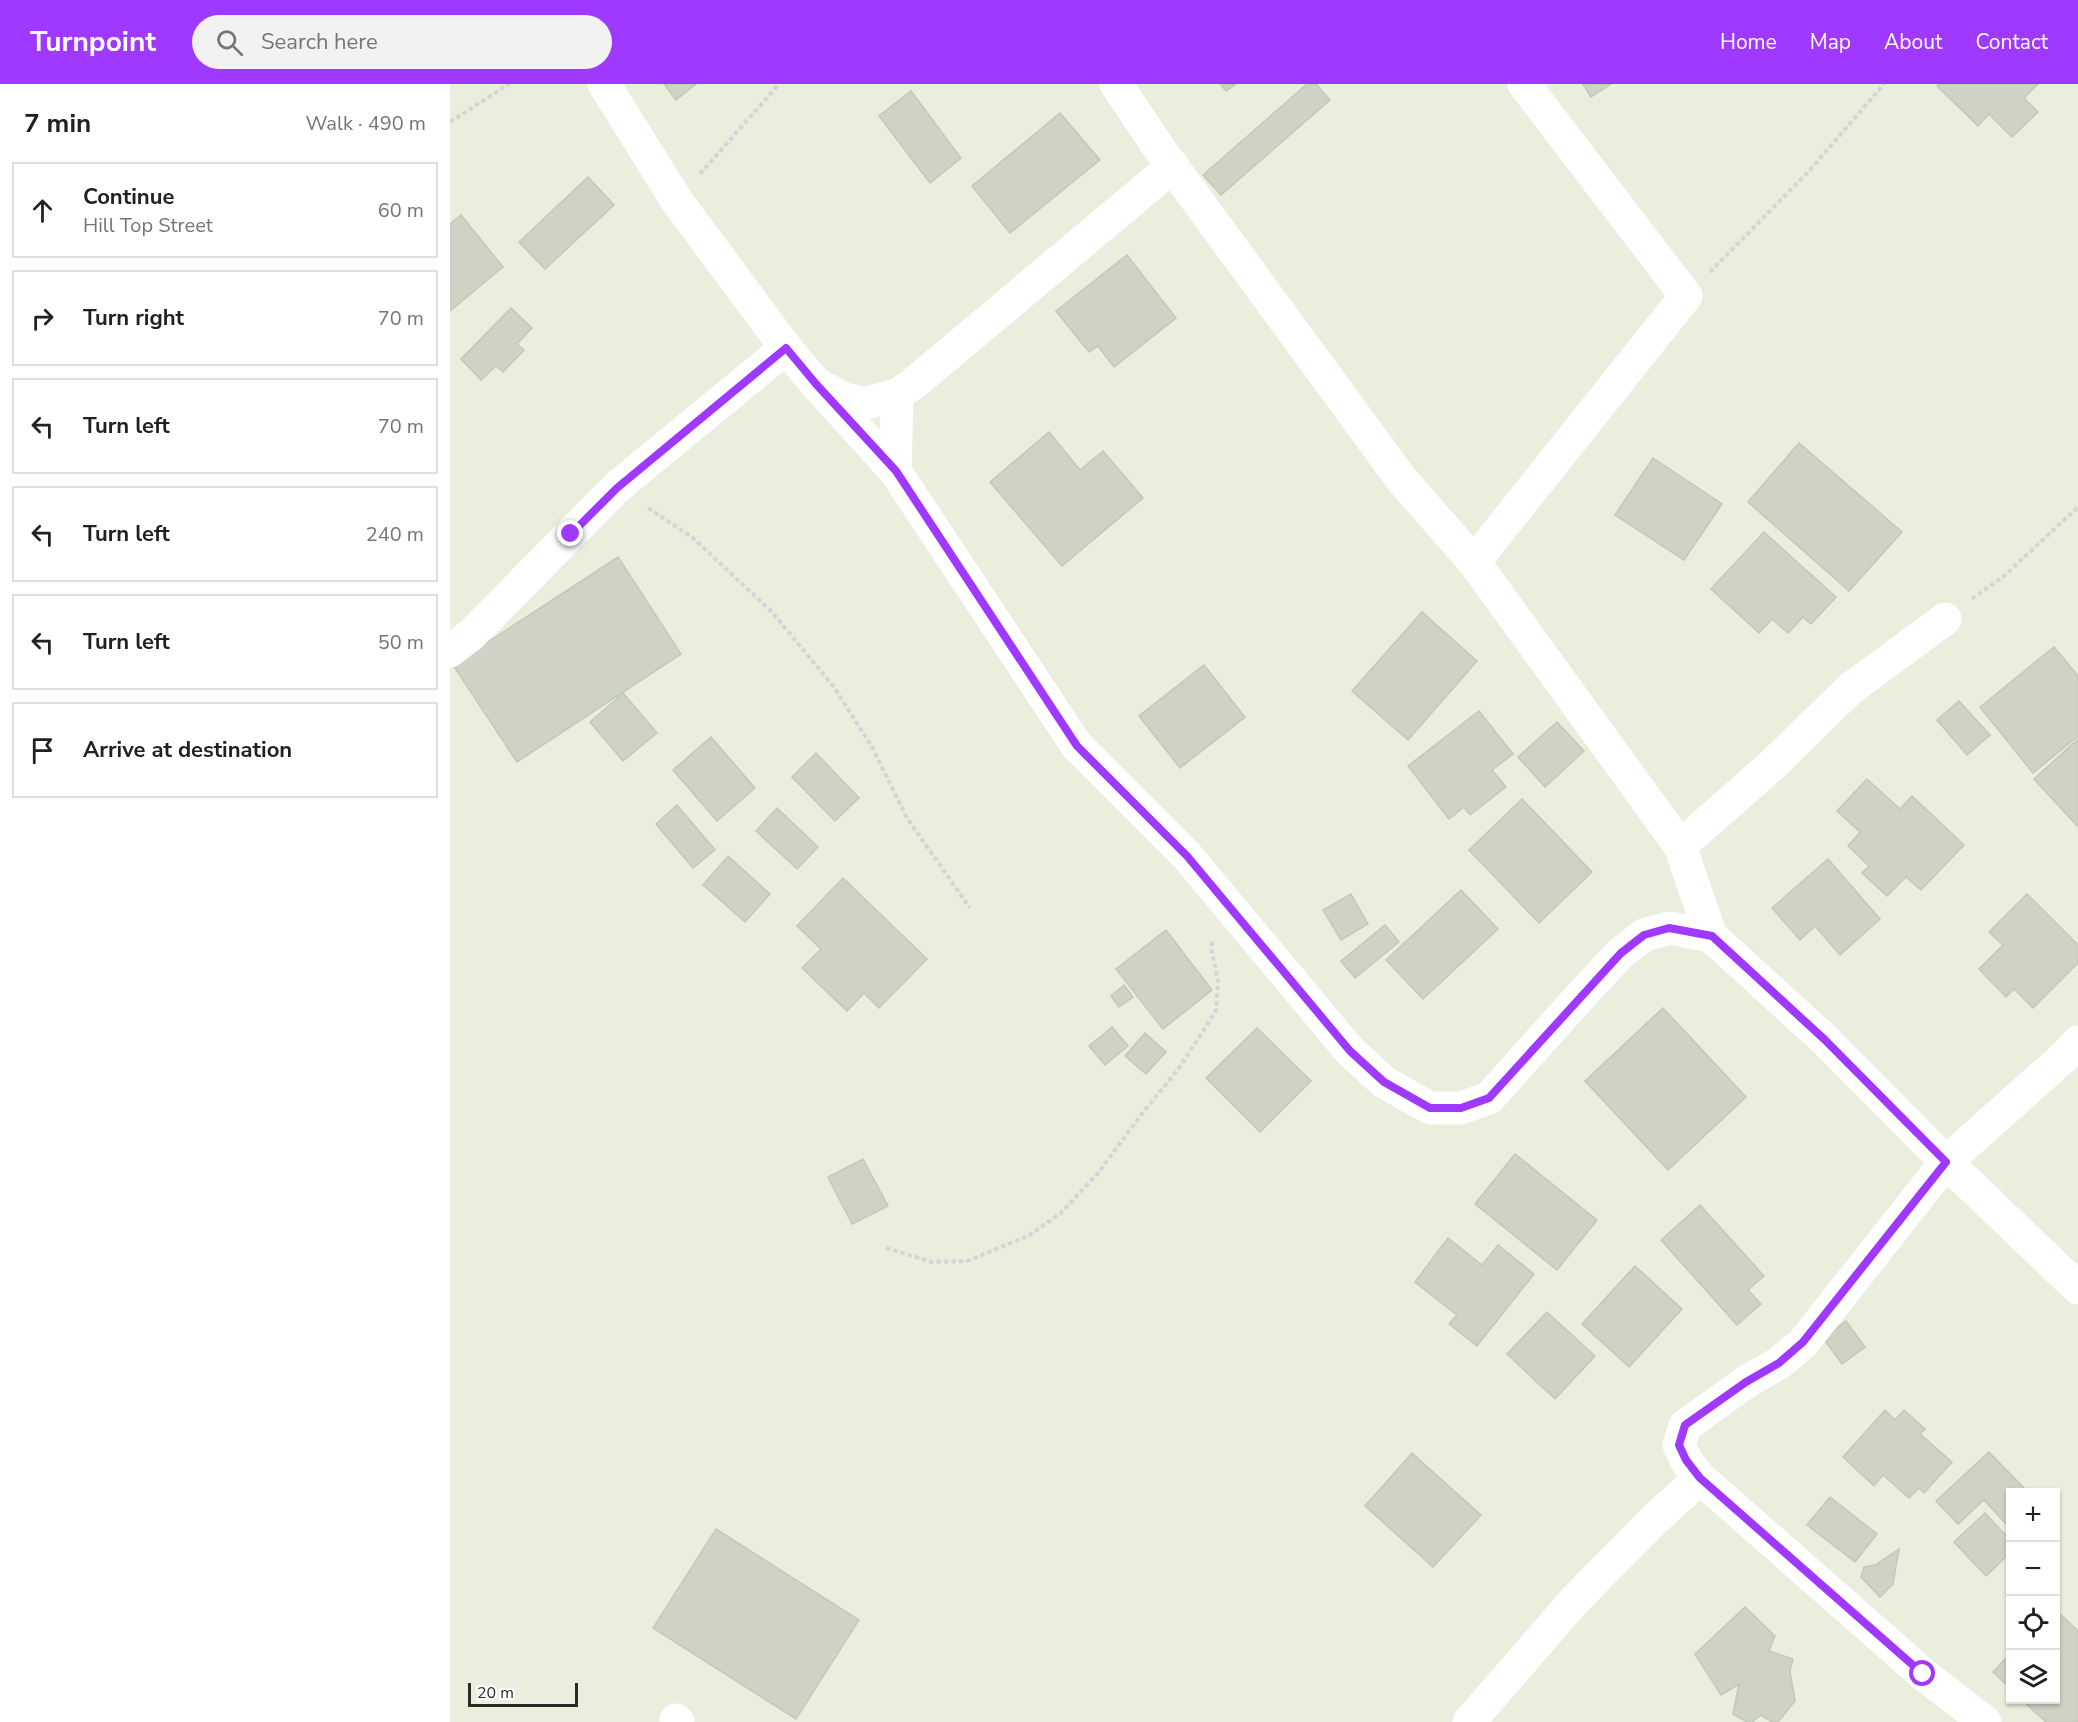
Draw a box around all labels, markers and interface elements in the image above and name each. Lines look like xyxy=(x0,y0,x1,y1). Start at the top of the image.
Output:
search box xyxy=(192,15,612,69)
text: Turnpoint xyxy=(30,23,156,61)
icon: search xyxy=(213,26,246,59)
text: Search here xyxy=(261,27,378,57)
text: Home xyxy=(1720,28,1777,56)
text: Map xyxy=(1810,28,1851,56)
text: About xyxy=(1884,28,1942,56)
text: Contact xyxy=(1975,28,2048,56)
text: 7 min xyxy=(24,106,91,141)
text: Walk · 490 m xyxy=(306,110,426,137)
text: Continue xyxy=(83,182,174,212)
icon: ahead xyxy=(26,194,59,227)
text: 60 m xyxy=(378,197,424,224)
text: Hill Top Street xyxy=(83,212,213,239)
icon: right xyxy=(26,302,59,335)
text: Turn right xyxy=(83,303,184,333)
text: 70 m xyxy=(378,305,424,332)
icon: left xyxy=(26,410,59,443)
text: Turn left xyxy=(83,411,170,441)
text: 70 m xyxy=(378,413,424,440)
icon: left xyxy=(26,518,59,551)
text: Turn left xyxy=(83,519,170,549)
route end xyxy=(557,520,583,546)
text: 240 m xyxy=(366,521,424,548)
icon: left xyxy=(26,626,59,659)
text: Turn left xyxy=(83,627,170,657)
text: 50 m xyxy=(378,629,424,656)
icon: arrive xyxy=(26,734,59,767)
text: Arrive at destination xyxy=(83,735,292,765)
map controls xyxy=(2006,1488,2060,1704)
button: + xyxy=(2006,1488,2060,1542)
button: − xyxy=(2006,1542,2060,1596)
button: locate xyxy=(2006,1596,2060,1650)
button: layers xyxy=(2006,1650,2060,1704)
route start xyxy=(1909,1660,1935,1686)
scale bar xyxy=(468,1680,578,1708)
text: 20 m xyxy=(477,1682,514,1704)

